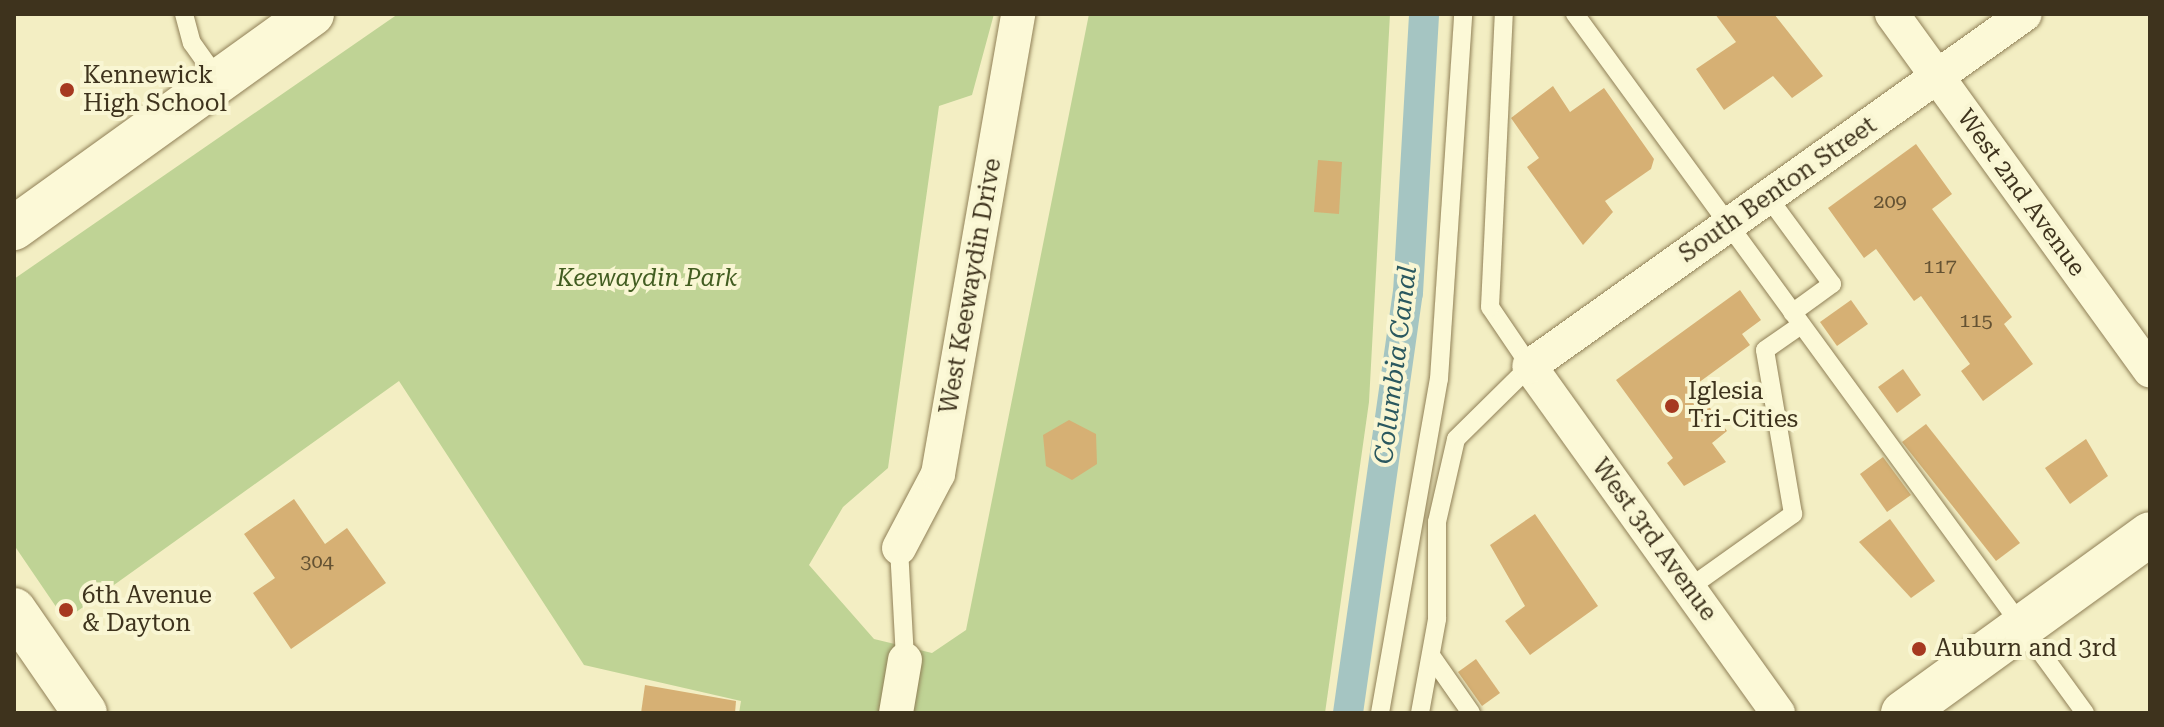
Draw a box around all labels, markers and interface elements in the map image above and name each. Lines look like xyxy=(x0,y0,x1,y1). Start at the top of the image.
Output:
place label: Kennewick High School xyxy=(83,62,227,118)
marker: Kennewick High School xyxy=(58,81,76,99)
street label: West 2nd Avenue xyxy=(1951,104,2091,282)
street label: South Benton Street xyxy=(1674,111,1882,269)
street label: West Keewaydin Drive xyxy=(934,156,1008,416)
house number: 209 xyxy=(1873,189,1907,213)
house number: 117 xyxy=(1923,254,1957,278)
water label: Columbia Canal xyxy=(1368,264,1424,466)
park label: Keewaydin Park xyxy=(557,265,737,293)
house number: 115 xyxy=(1959,308,1993,332)
place label: Iglesia Tri-Cities xyxy=(1688,378,1798,434)
marker: Iglesia Tri-Cities xyxy=(1663,397,1681,415)
street label: West 3rd Avenue xyxy=(1585,453,1723,627)
house number: 304 xyxy=(300,549,334,573)
place label: 6th Avenue & Dayton xyxy=(82,582,212,638)
marker: 6th Avenue & Dayton xyxy=(57,601,75,619)
place label: Auburn and 3rd xyxy=(1935,635,2117,663)
marker: Auburn and 3rd xyxy=(1910,640,1928,658)

